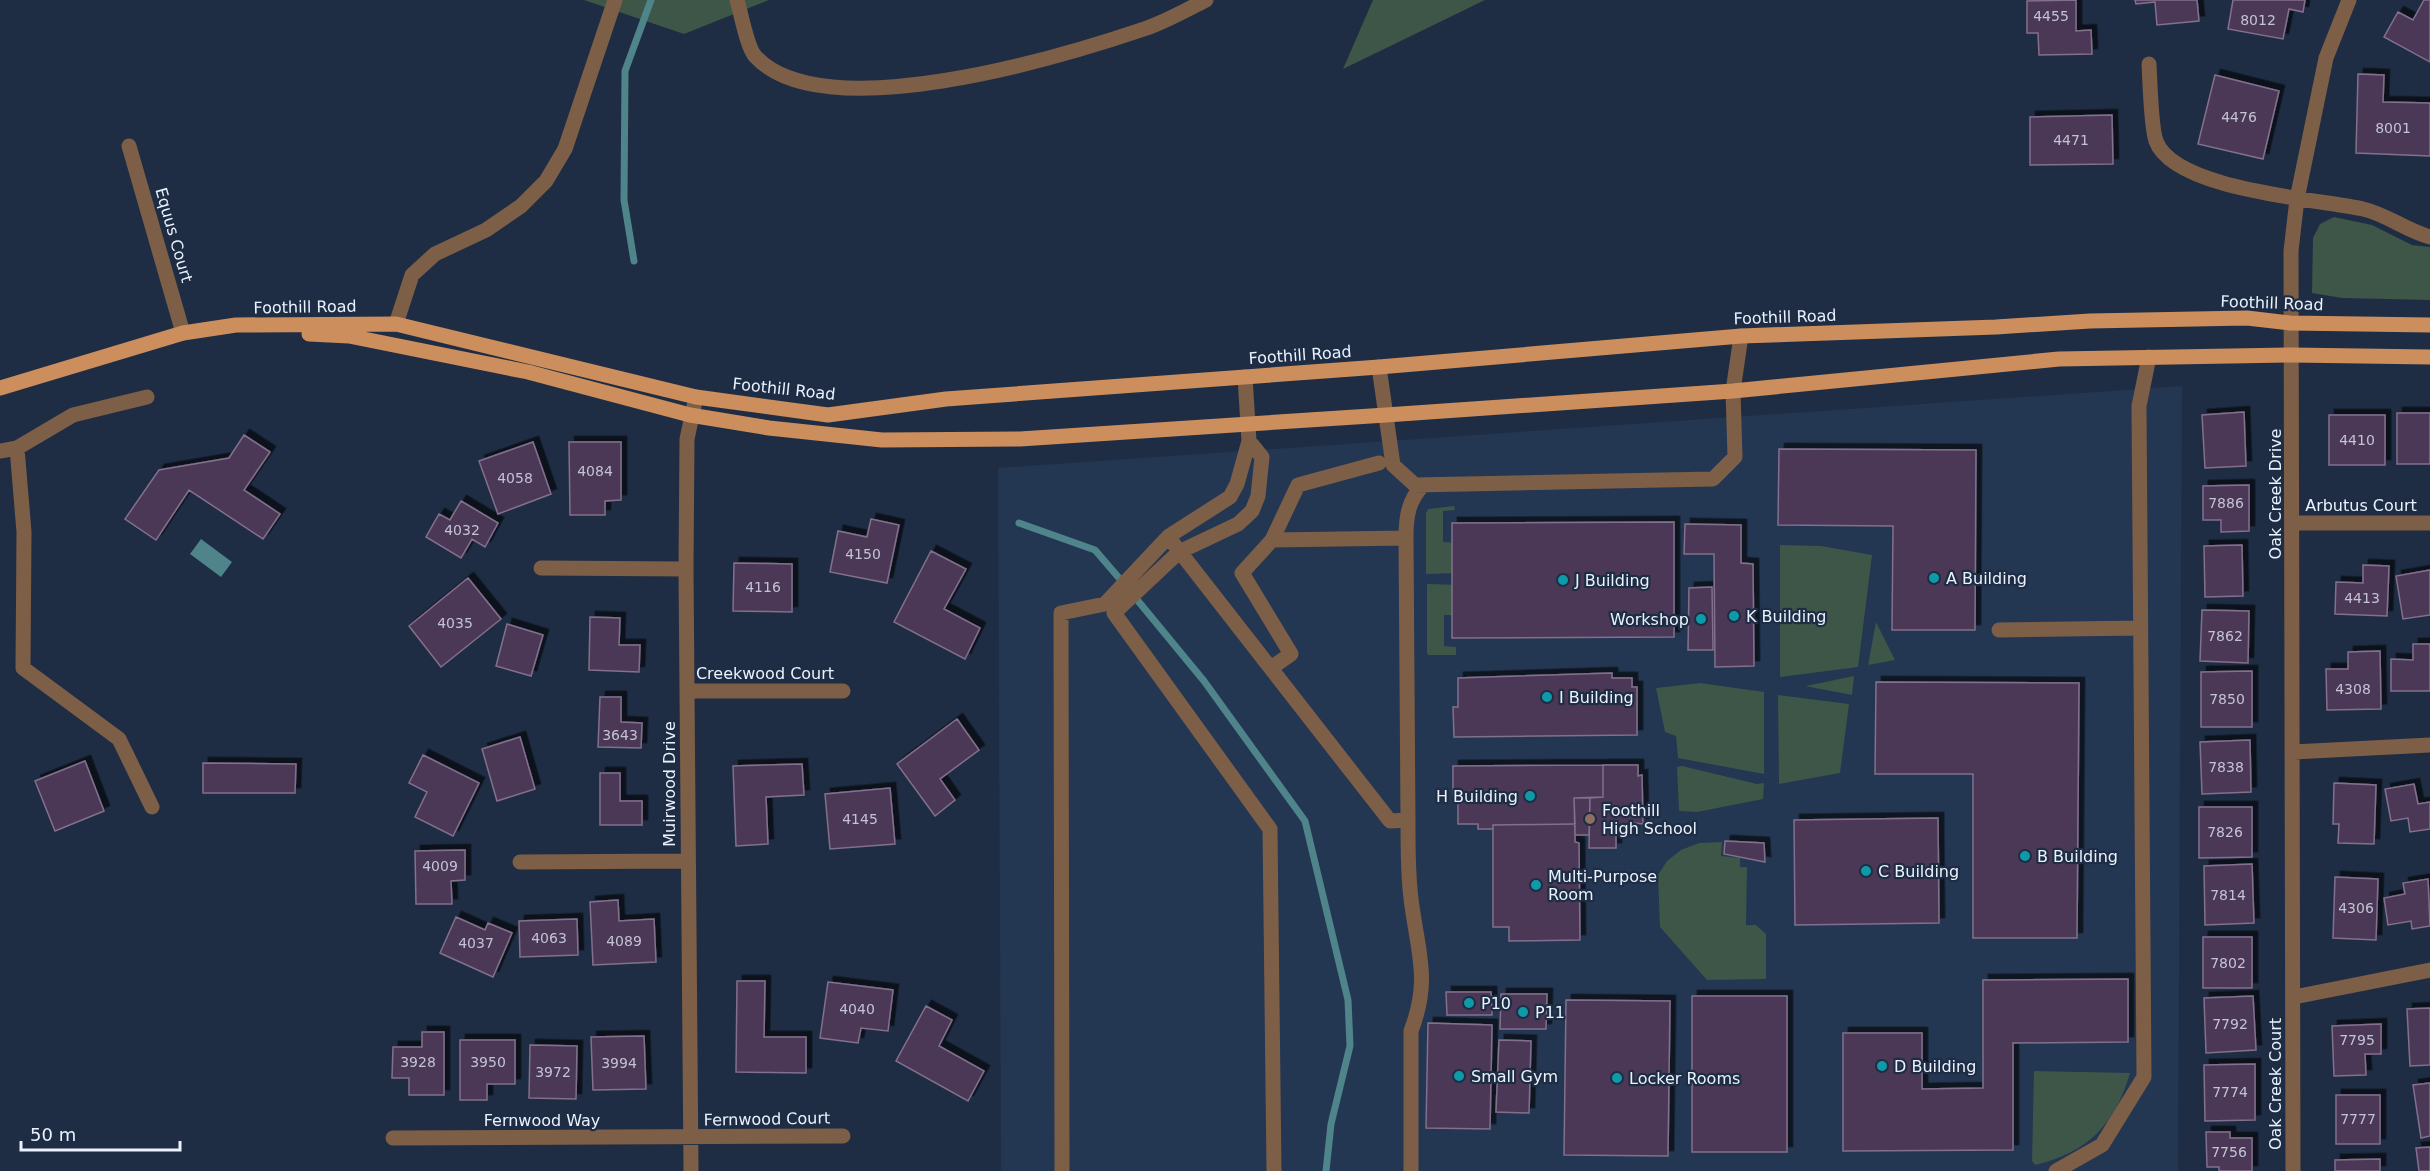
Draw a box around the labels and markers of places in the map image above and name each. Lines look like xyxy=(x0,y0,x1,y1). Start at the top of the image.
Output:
place label: A Building xyxy=(1946,569,2027,588)
place label: J Building xyxy=(1574,571,1650,590)
marker: A Building xyxy=(1927,571,1941,585)
marker: J Building xyxy=(1556,573,1570,587)
place label: K Building xyxy=(1746,607,1826,626)
marker: K Building xyxy=(1727,609,1741,623)
place label: Workshop xyxy=(1610,610,1689,629)
marker: Workshop xyxy=(1694,612,1708,626)
place label: I Building xyxy=(1559,688,1634,707)
marker: I Building xyxy=(1540,690,1554,704)
place label: H Building xyxy=(1436,787,1518,806)
marker: H Building xyxy=(1523,789,1537,803)
place label: Foothill High School xyxy=(1602,801,1697,838)
marker: Foothill High School xyxy=(1583,812,1597,826)
place label: B Building xyxy=(2037,847,2118,866)
marker: B Building xyxy=(2018,849,2032,863)
place label: C Building xyxy=(1878,862,1959,881)
marker: C Building xyxy=(1859,864,1873,878)
place label: Multi-Purpose Room xyxy=(1548,867,1657,904)
marker: Multi-Purpose Room xyxy=(1529,878,1543,892)
place label: P10 xyxy=(1481,994,1511,1013)
marker: P10 xyxy=(1462,996,1476,1010)
place label: P11 xyxy=(1535,1003,1565,1022)
marker: P11 xyxy=(1516,1005,1530,1019)
place label: D Building xyxy=(1894,1057,1976,1076)
marker: D Building xyxy=(1875,1059,1889,1073)
place label: Small Gym xyxy=(1471,1067,1558,1086)
marker: Small Gym xyxy=(1452,1069,1466,1083)
place label: Locker Rooms xyxy=(1629,1069,1740,1088)
marker: Locker Rooms xyxy=(1610,1071,1624,1085)

